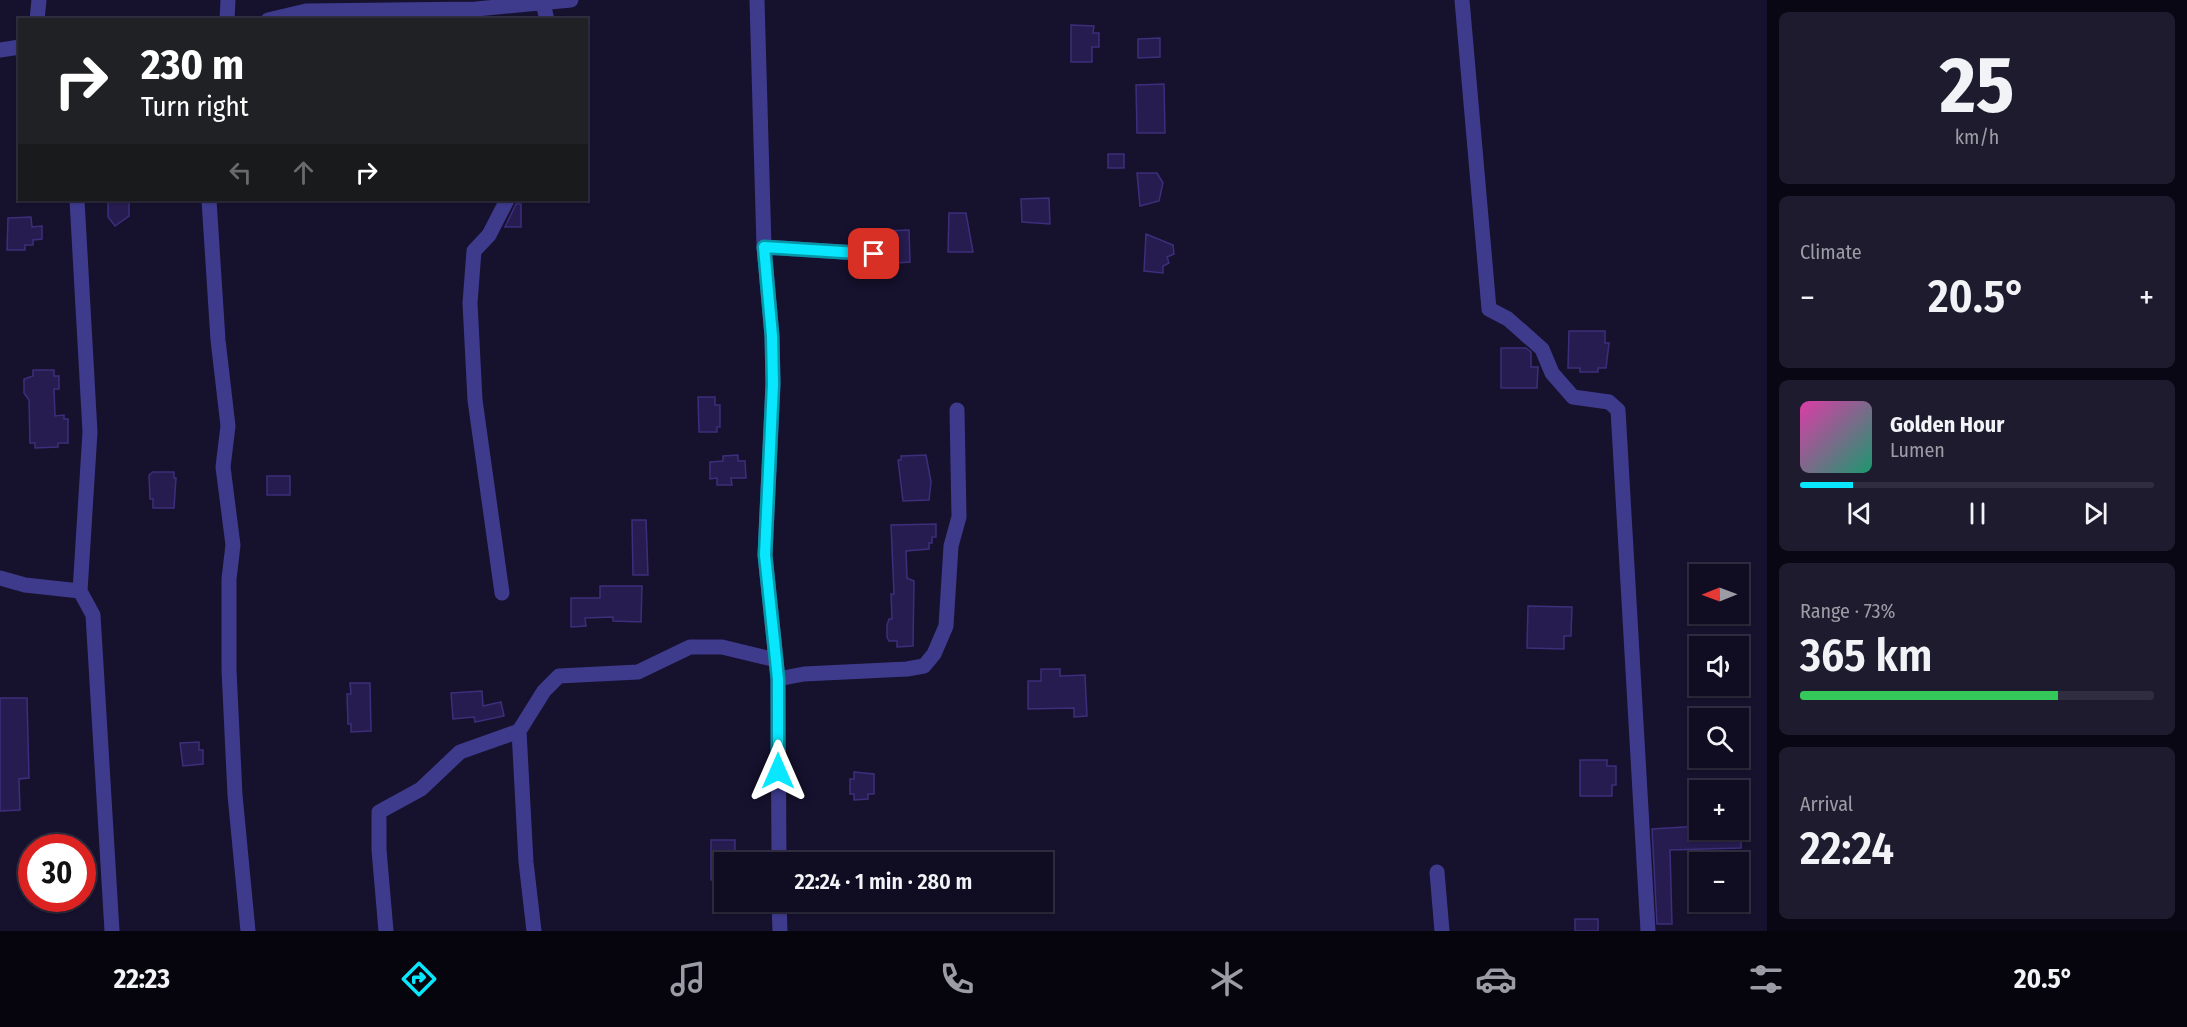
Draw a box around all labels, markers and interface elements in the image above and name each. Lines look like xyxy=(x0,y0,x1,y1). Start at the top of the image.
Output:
text: 25 xyxy=(1940,39,2014,133)
text: 230 m xyxy=(141,40,244,90)
icon: right xyxy=(42,42,120,120)
text: Turn right xyxy=(141,91,249,123)
text: km/h xyxy=(1955,125,1999,149)
icon: left xyxy=(224,156,257,189)
icon: ahead xyxy=(287,156,320,189)
icon: right xyxy=(350,156,383,189)
pin xyxy=(848,228,899,279)
icon: arrive xyxy=(857,237,890,270)
text: Climate xyxy=(1800,240,1862,264)
text: 20.5° xyxy=(1928,270,2026,324)
text: − xyxy=(1800,278,1815,318)
text: + xyxy=(2139,278,2154,318)
text: Golden Hour xyxy=(1890,411,2004,438)
text: Lumen xyxy=(1890,438,1945,462)
icon: previous xyxy=(1843,497,1876,530)
icon: pause xyxy=(1961,497,1994,530)
icon: next xyxy=(2079,497,2112,530)
north arrow xyxy=(1689,564,1749,624)
map controls xyxy=(1689,564,1749,912)
text: Range · 73% xyxy=(1800,599,1896,623)
text: 365 km xyxy=(1800,629,1932,683)
button: sound xyxy=(1689,636,1749,696)
button: search xyxy=(1689,708,1749,768)
position arrow xyxy=(746,739,810,803)
button: + xyxy=(1689,780,1749,840)
text: Arrival xyxy=(1800,792,1853,816)
text: 22:24 xyxy=(1800,822,1894,876)
speed limit sign: 30 xyxy=(18,834,96,912)
button: − xyxy=(1689,852,1749,912)
text: 22:24 · 1 min · 280 m xyxy=(795,868,972,895)
icon: directions xyxy=(398,958,440,1000)
icon: music xyxy=(667,958,709,1000)
icon: phone xyxy=(936,958,978,1000)
icon: climate xyxy=(1206,958,1248,1000)
icon: car xyxy=(1475,958,1517,1000)
icon: filters xyxy=(1745,958,1787,1000)
text: 22:23 xyxy=(114,963,170,995)
text: 20.5° xyxy=(2014,963,2073,995)

